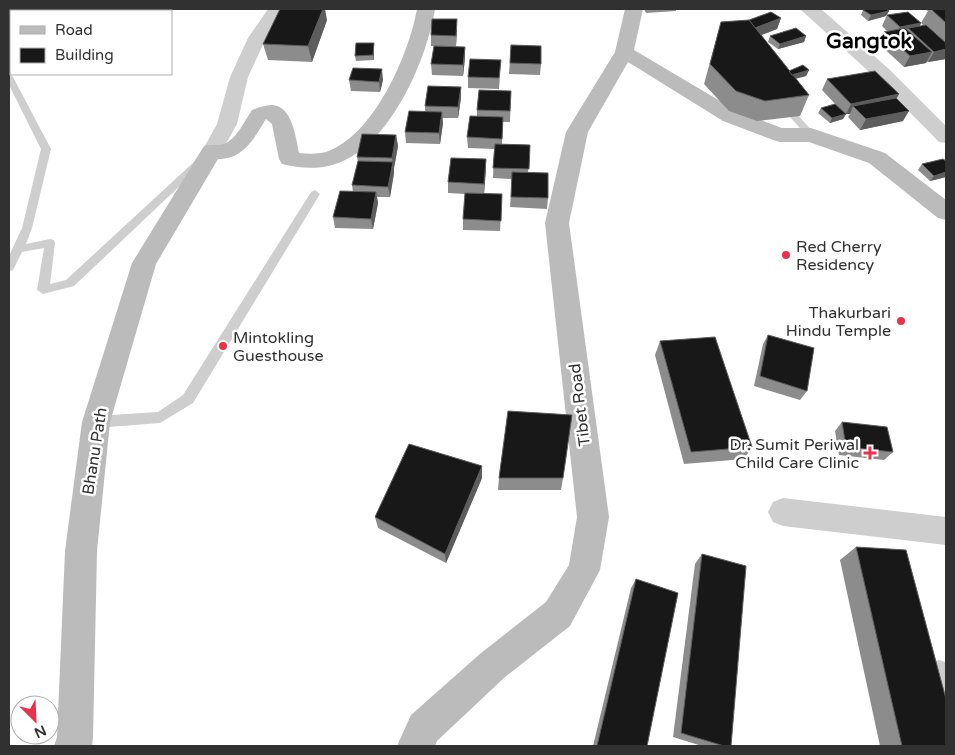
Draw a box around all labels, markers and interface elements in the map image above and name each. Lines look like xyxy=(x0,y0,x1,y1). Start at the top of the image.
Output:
legend xyxy=(10,10,172,75)
text: Road xyxy=(55,21,93,39)
district label: Gangtok xyxy=(826,29,912,54)
text: Building xyxy=(55,46,114,64)
place label: Red Cherry Residency xyxy=(796,237,882,275)
marker: Red Cherry Residency xyxy=(780,249,792,261)
place label: Thakurbari Hindu Temple xyxy=(786,303,891,341)
marker: Thakurbari Hindu Temple xyxy=(895,315,907,327)
place label: Mintokling Guesthouse xyxy=(233,328,324,366)
marker: Mintokling Guesthouse xyxy=(217,340,229,352)
street label: Tibet Road xyxy=(565,362,595,447)
street label: Bhanu Path xyxy=(78,406,112,496)
place label: Dr. Sumit Periwal Child Care Clinic xyxy=(730,435,859,473)
marker: Dr. Sumit Periwal Child Care Clinic xyxy=(863,446,877,460)
north arrow xyxy=(10,695,60,745)
text: N xyxy=(31,721,49,741)

